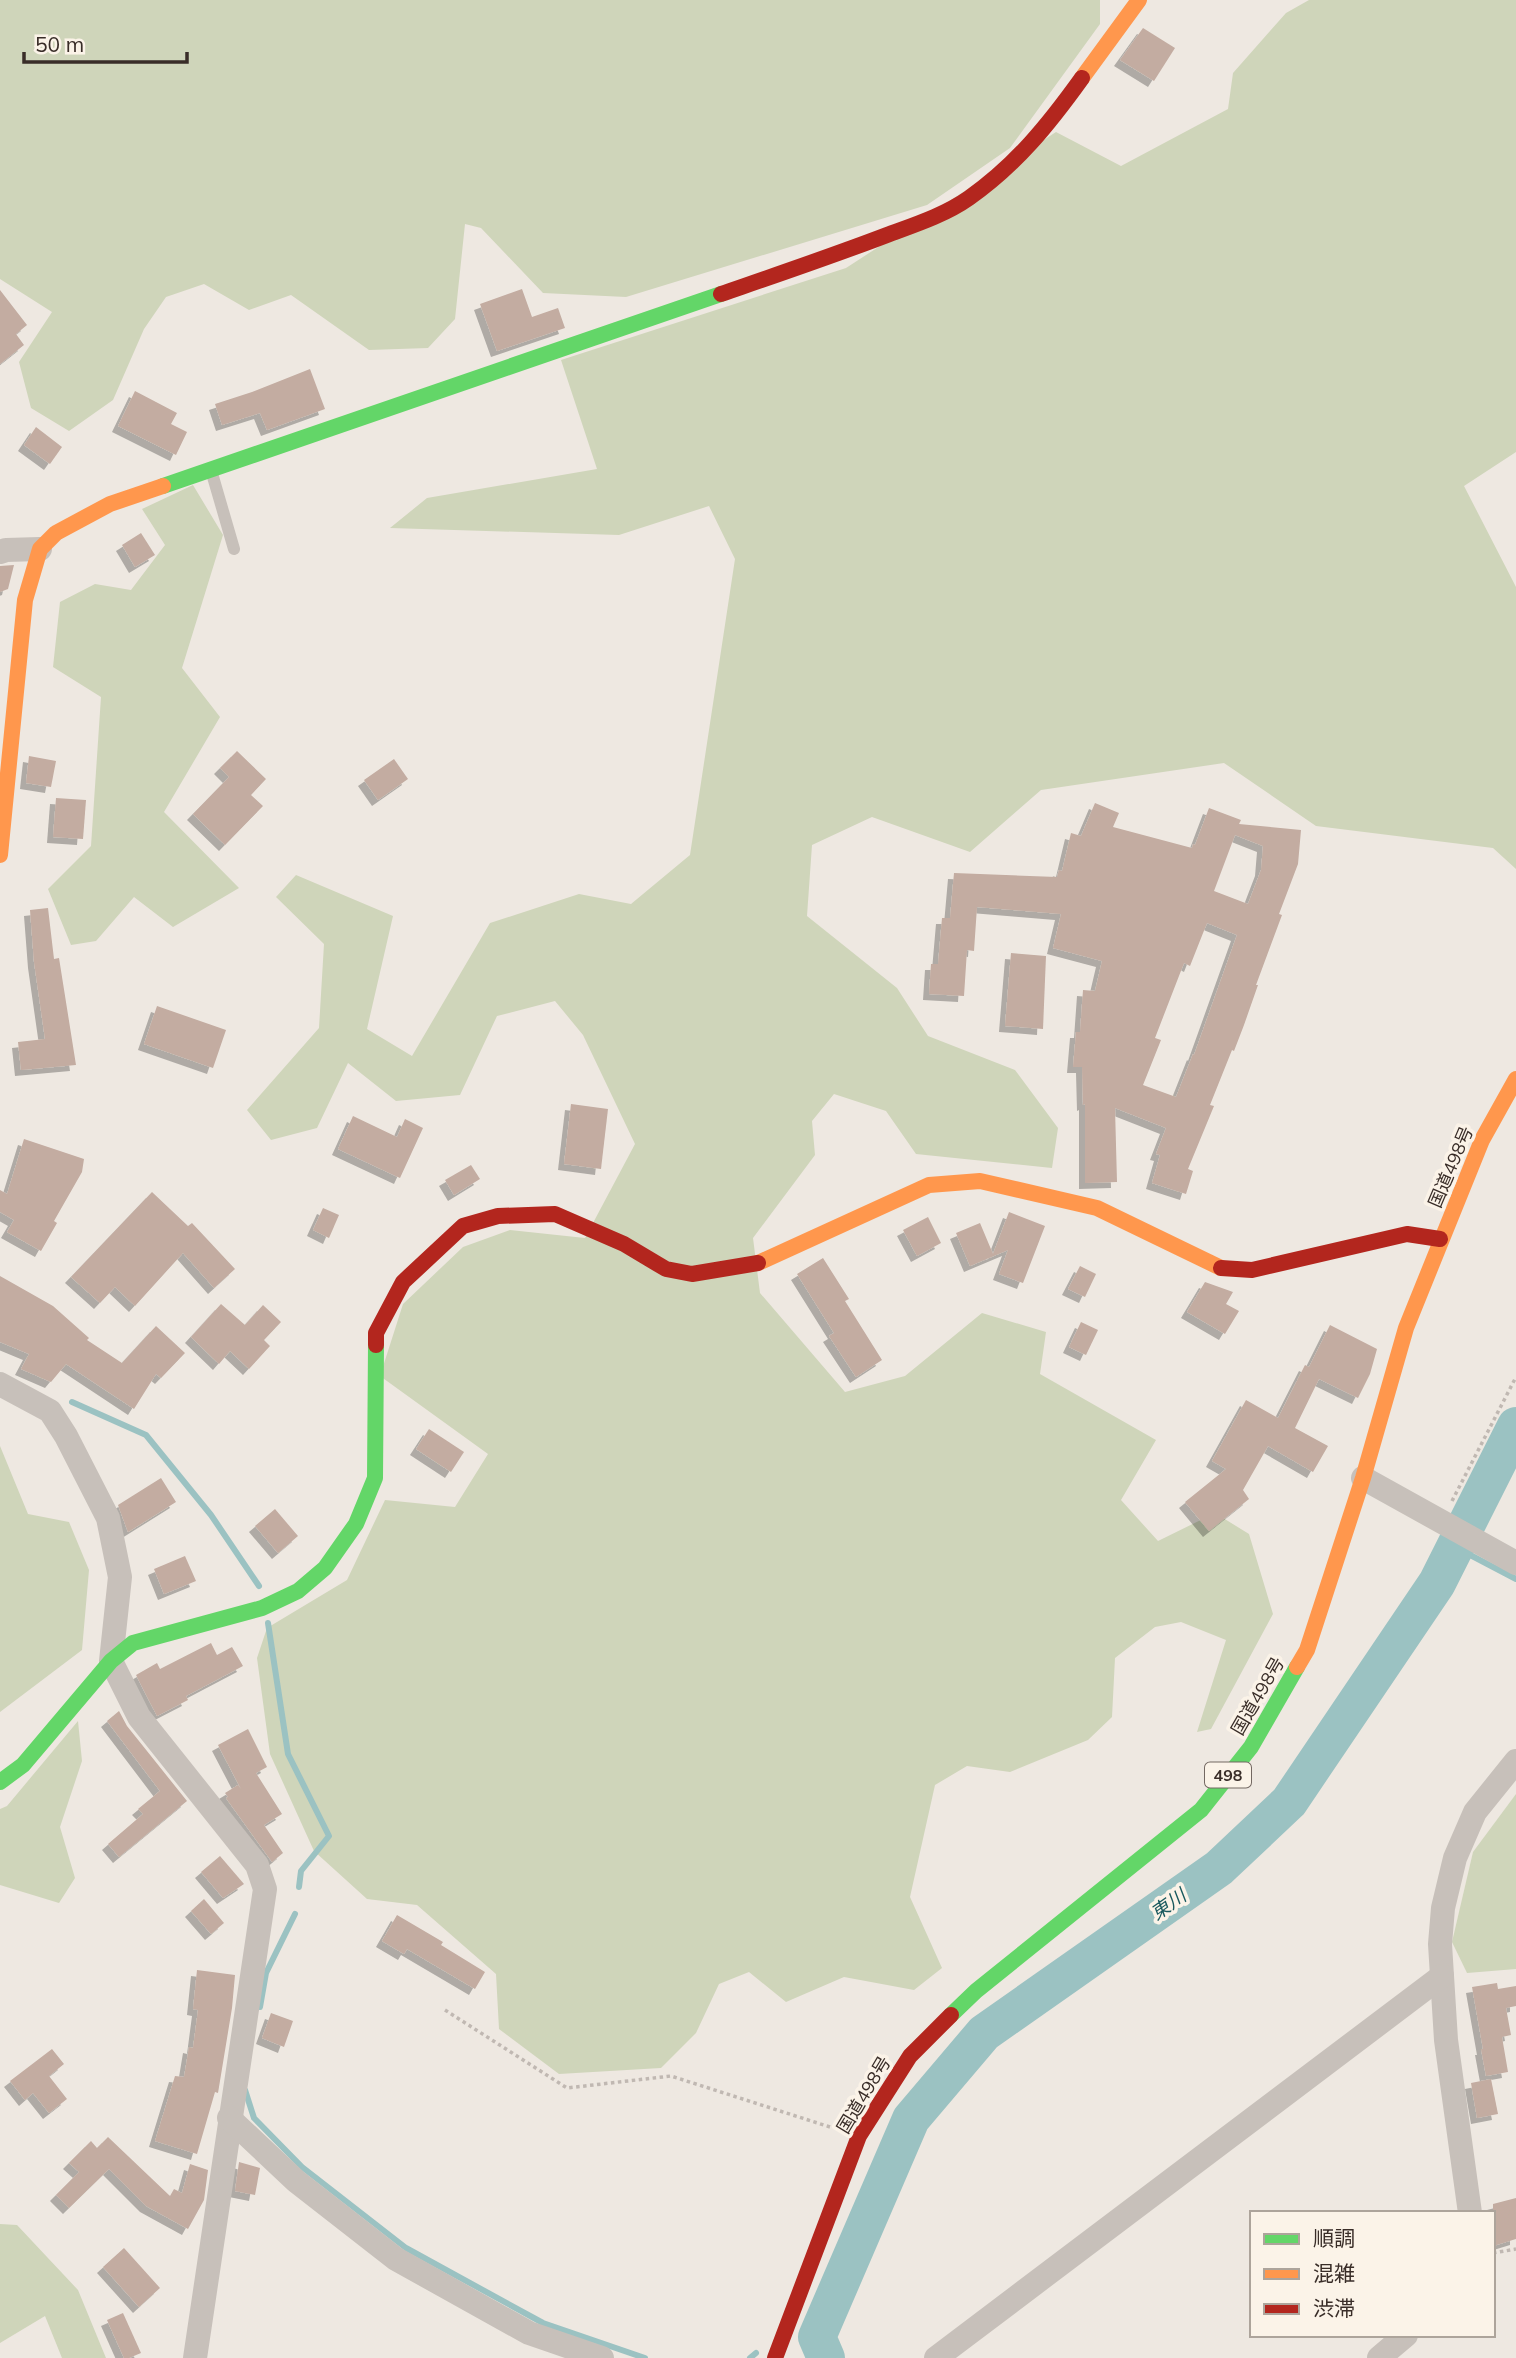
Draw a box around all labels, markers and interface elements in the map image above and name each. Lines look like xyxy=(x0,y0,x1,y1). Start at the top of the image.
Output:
scale bar xyxy=(24,21,187,65)
text: 50 m xyxy=(35,31,84,57)
street label: 国道498号 xyxy=(1423,1123,1478,1211)
street label: 国道498号 xyxy=(1226,1653,1289,1739)
road number: 498 xyxy=(1205,1763,1251,1788)
water label: 東川 xyxy=(1146,1882,1192,1925)
street label: 国道498号 xyxy=(831,2052,896,2138)
legend xyxy=(1250,2211,1495,2337)
text: 順調 xyxy=(1313,2225,1355,2251)
text: 混雑 xyxy=(1313,2260,1355,2286)
text: 渋滞 xyxy=(1313,2295,1355,2321)

